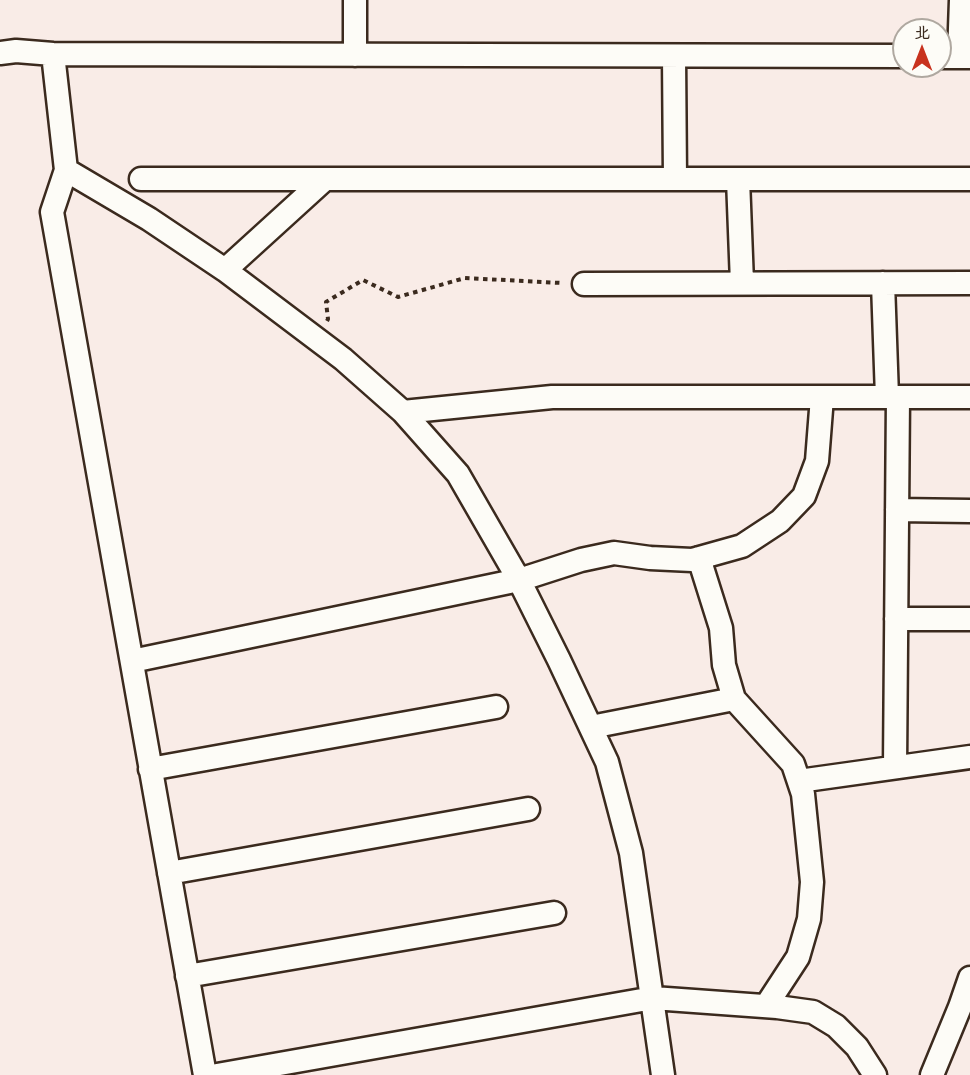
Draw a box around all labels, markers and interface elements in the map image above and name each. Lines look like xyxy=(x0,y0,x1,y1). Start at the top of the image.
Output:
north arrow xyxy=(892,18,952,78)
text: 北 xyxy=(914,21,930,43)

